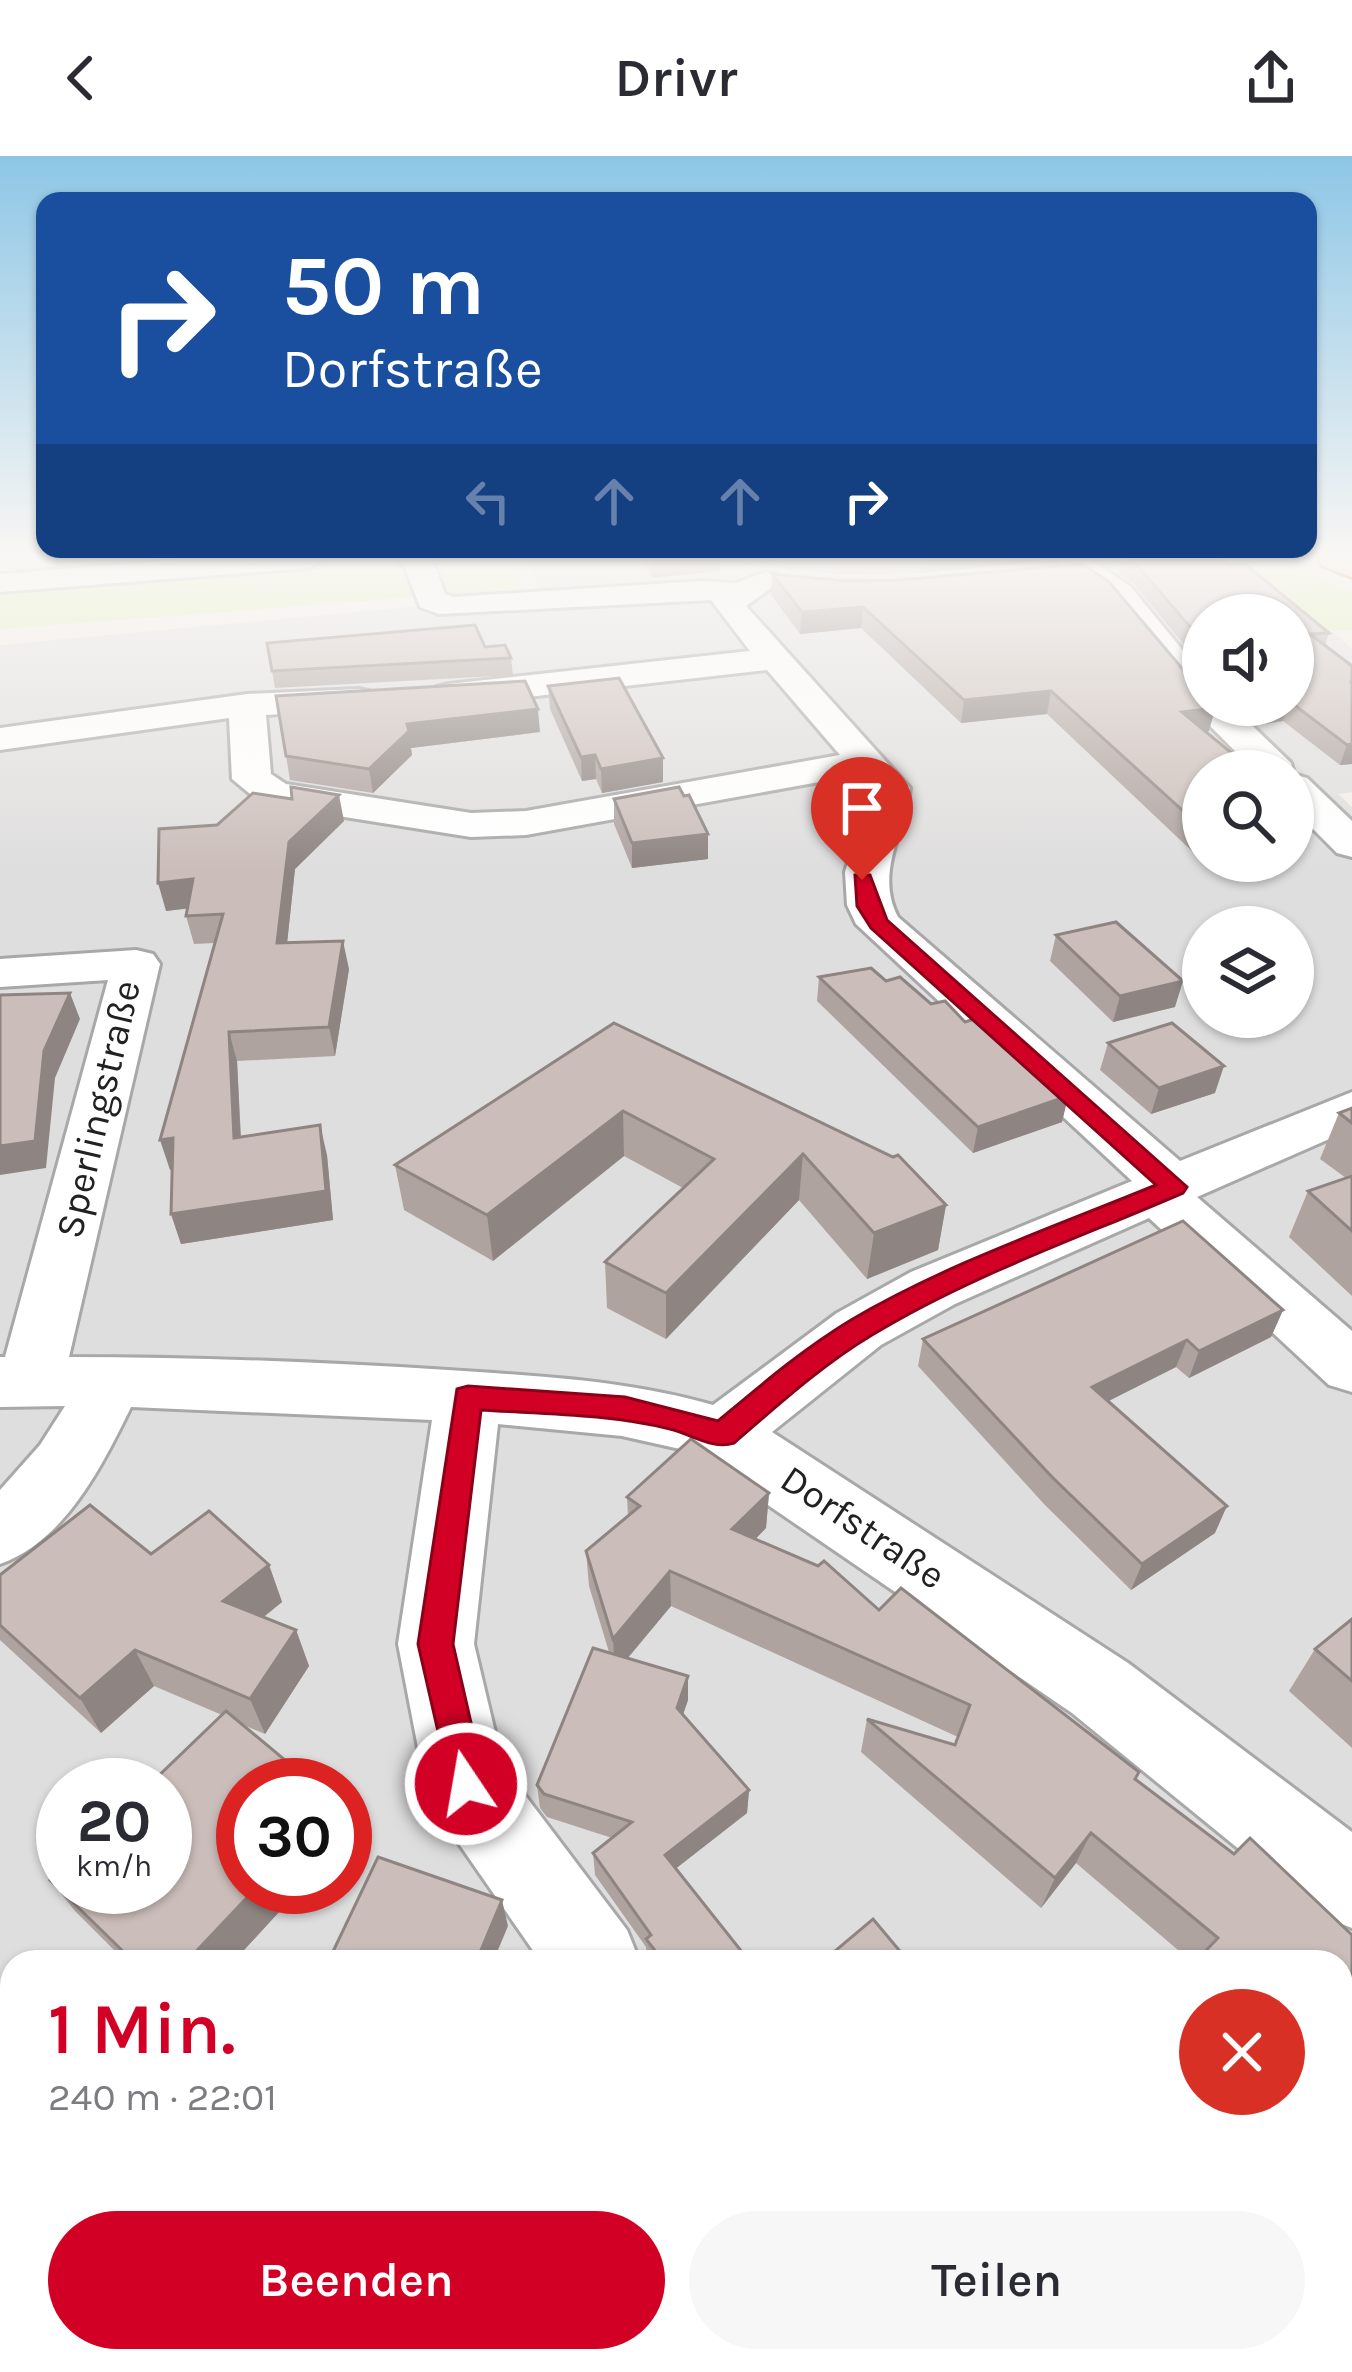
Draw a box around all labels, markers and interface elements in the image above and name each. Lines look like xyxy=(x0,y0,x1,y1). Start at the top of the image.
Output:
icon: back xyxy=(48,45,114,111)
icon: share xyxy=(1238,45,1304,111)
text: Drivr xyxy=(614,46,738,110)
text: 50 m xyxy=(282,237,485,335)
icon: right xyxy=(84,240,240,396)
text: Dorfstraße xyxy=(282,337,543,401)
icon: left xyxy=(455,468,521,534)
icon: ahead xyxy=(581,468,647,534)
icon: ahead xyxy=(707,468,773,534)
icon: right xyxy=(833,468,899,534)
map controls xyxy=(1182,594,1314,1038)
button: sound xyxy=(1182,594,1314,726)
button: search xyxy=(1182,750,1314,882)
pin xyxy=(811,757,913,880)
icon: arrive xyxy=(829,775,895,841)
button: layers xyxy=(1182,906,1314,1038)
street label: Sperlingstraße xyxy=(46,976,150,1242)
street label: Dorfstraße xyxy=(772,1455,954,1599)
position arrow xyxy=(403,1721,529,1847)
speed limit sign: 30 xyxy=(216,1758,372,1914)
text: 20 xyxy=(77,1786,151,1856)
text: km/h xyxy=(76,1848,152,1884)
text: 1 Min. xyxy=(48,1987,236,2071)
button: close xyxy=(1179,1989,1305,2115)
text: 240 m · 22:01 xyxy=(48,2074,277,2120)
button: Beenden xyxy=(48,2211,665,2349)
button: Teilen xyxy=(689,2211,1305,2349)

